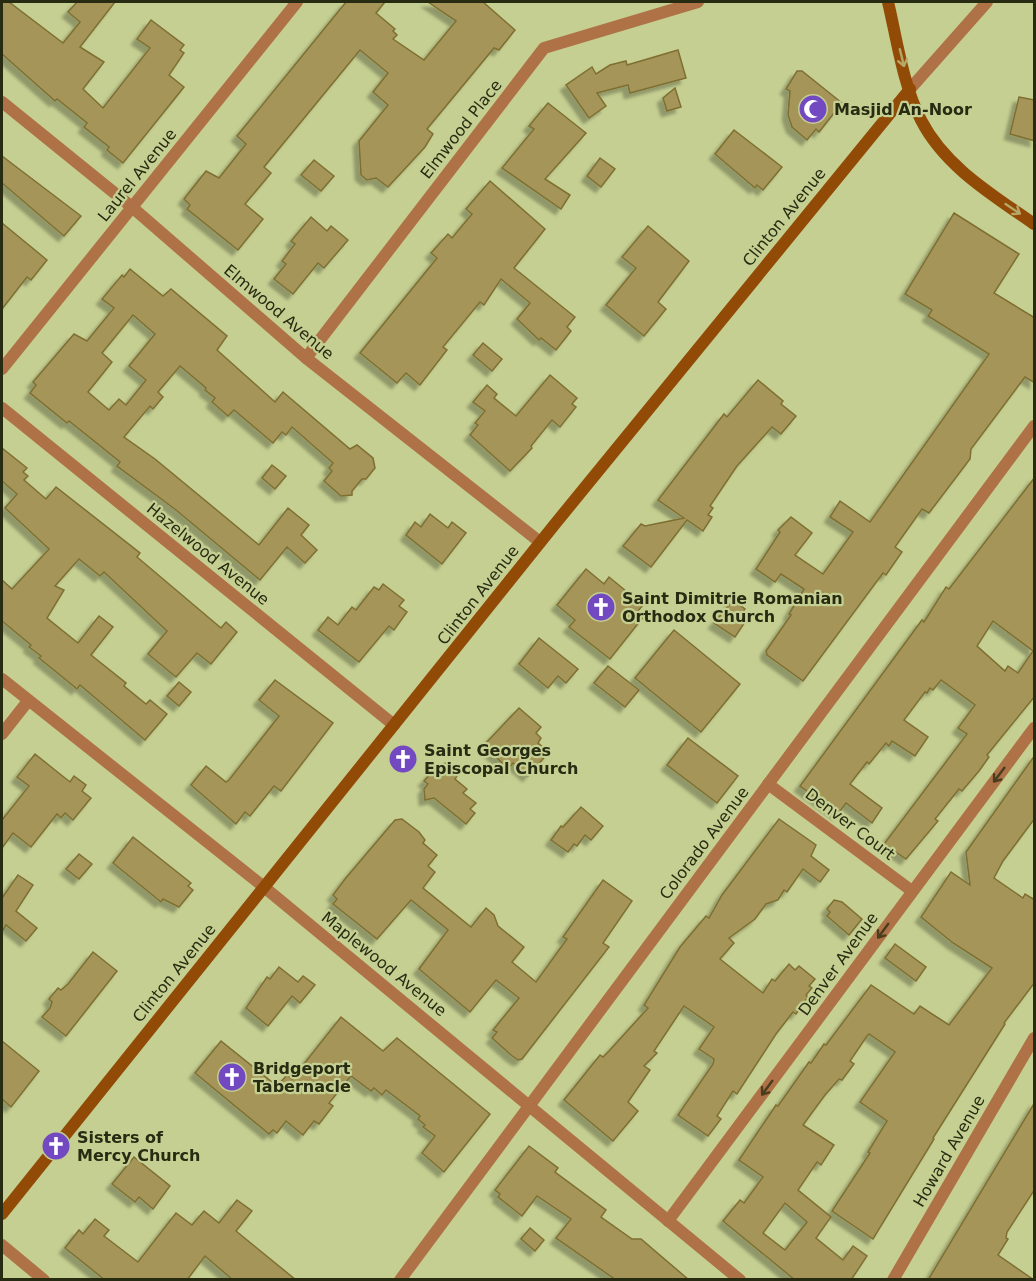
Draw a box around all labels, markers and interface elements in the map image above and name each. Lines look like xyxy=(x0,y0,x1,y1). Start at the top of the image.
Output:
one-way arrow xyxy=(896,48,908,67)
street label: Elmwood Place xyxy=(416,76,506,182)
mosque icon: Masjid An-Noor xyxy=(797,93,829,125)
place label: Masjid An-Noor xyxy=(834,100,972,119)
street label: Laurel Avenue xyxy=(94,125,180,225)
street label: Clinton Avenue xyxy=(739,164,829,270)
one-way arrow xyxy=(1005,203,1021,215)
street label: Elmwood Avenue xyxy=(220,261,338,363)
street label: Hazelwood Avenue xyxy=(143,499,273,609)
street label: Clinton Avenue xyxy=(433,542,523,648)
place label: Saint Dimitrie Romanian Orthodox Church xyxy=(622,589,843,626)
church icon: Saint Dimitrie Romanian Orthodox Church xyxy=(585,591,617,623)
place label: Saint Georges Episcopal Church xyxy=(424,741,578,778)
church icon: Saint Georges Episcopal Church xyxy=(387,743,419,775)
one-way arrow xyxy=(993,766,1006,782)
street label: Colorado Avenue xyxy=(655,783,753,903)
street label: Denver Court xyxy=(801,784,899,864)
street label: Maplewood Avenue xyxy=(318,908,450,1020)
street label: Denver Avenue xyxy=(794,909,882,1019)
street label: Clinton Avenue xyxy=(129,920,219,1026)
one-way arrow xyxy=(876,922,889,938)
place label: Bridgeport Tabernacle xyxy=(253,1059,351,1096)
church icon: Bridgeport Tabernacle xyxy=(216,1061,248,1093)
one-way arrow xyxy=(760,1079,773,1095)
street label: Howard Avenue xyxy=(909,1092,989,1210)
place label: Sisters of Mercy Church xyxy=(77,1128,200,1165)
church icon: Sisters of Mercy Church xyxy=(40,1130,72,1162)

